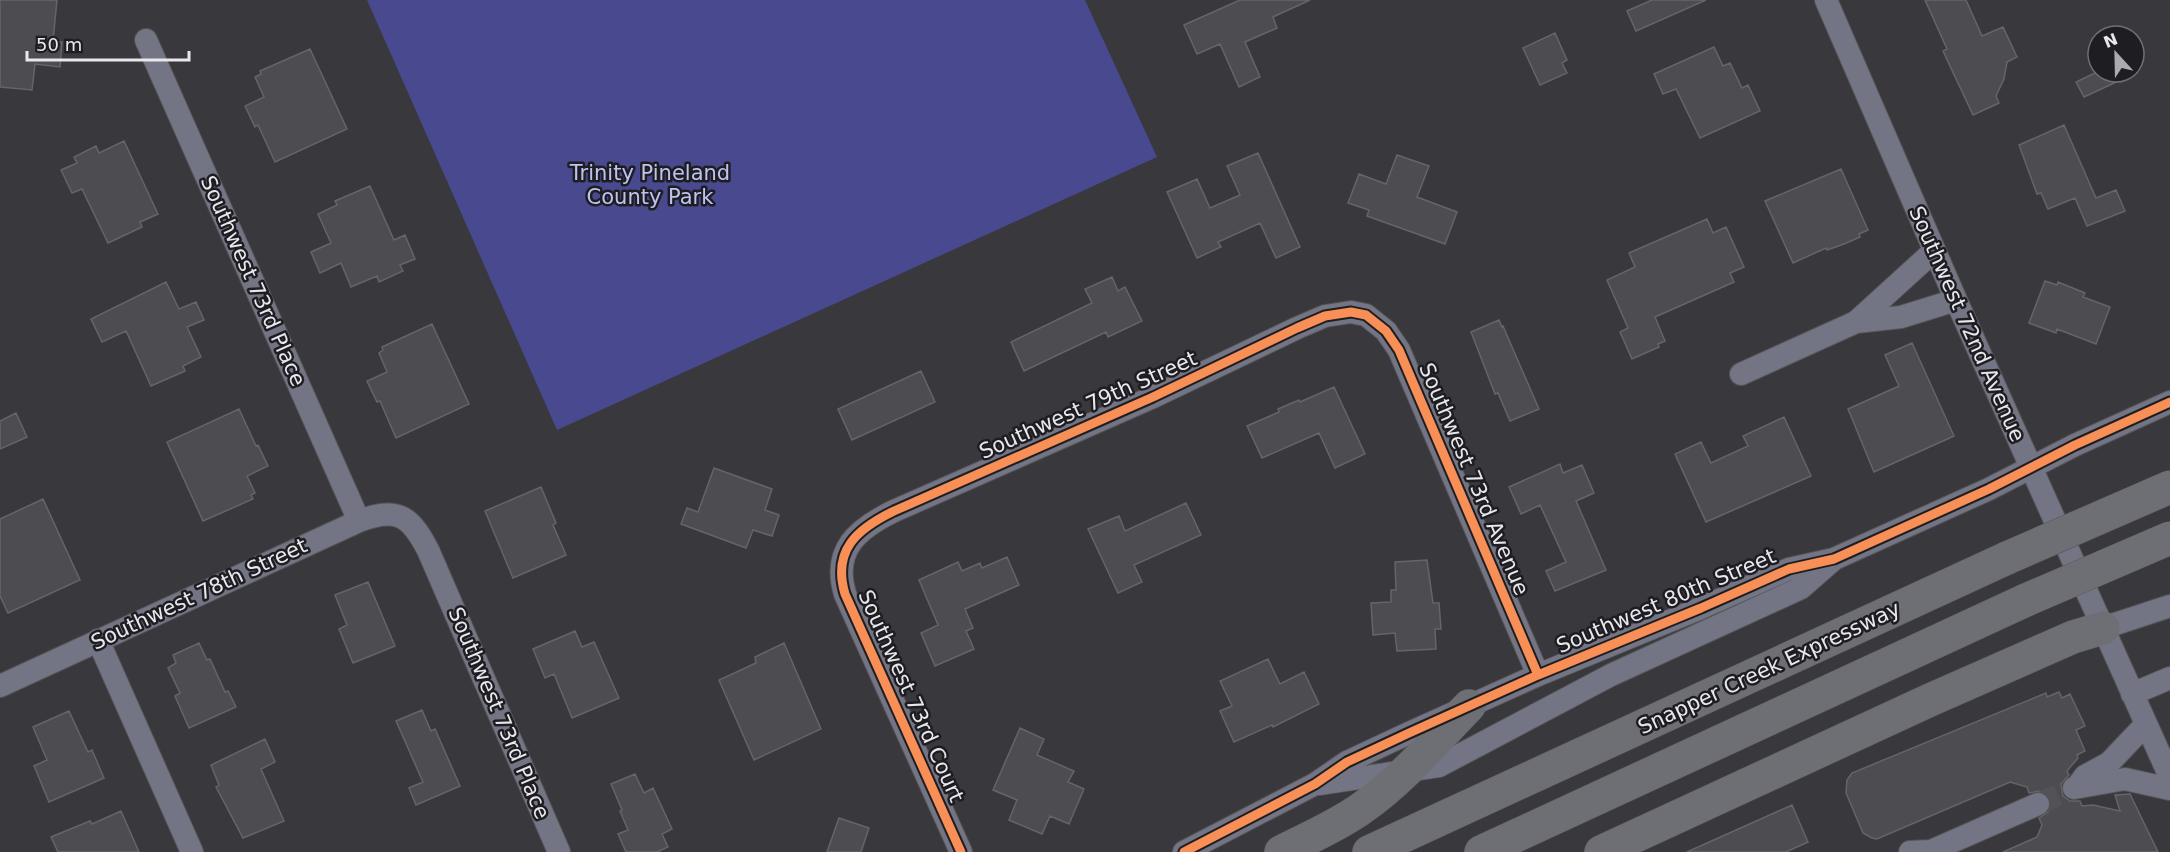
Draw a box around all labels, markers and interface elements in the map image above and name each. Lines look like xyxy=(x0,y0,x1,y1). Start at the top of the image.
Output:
scale bar xyxy=(27,24,189,62)
north arrow xyxy=(2086,24,2146,84)
text: N xyxy=(2101,29,2120,52)
text: 50 m xyxy=(36,34,82,55)
park label: Trinity Pineland County Park xyxy=(569,161,730,209)
street label: Southwest 73rd Place xyxy=(196,172,310,390)
street label: Southwest 72nd Avenue xyxy=(1904,203,2030,445)
street label: Southwest 79th Street xyxy=(975,346,1201,464)
street label: Southwest 73rd Avenue xyxy=(1414,359,1534,599)
street label: Southwest 78th Street xyxy=(87,533,311,655)
street label: Southwest 80th Street xyxy=(1553,544,1779,658)
street label: Southwest 73rd Court xyxy=(853,586,969,806)
street label: Snapper Creek Expressway xyxy=(1634,597,1904,739)
street label: Southwest 73rd Place xyxy=(443,603,555,823)

